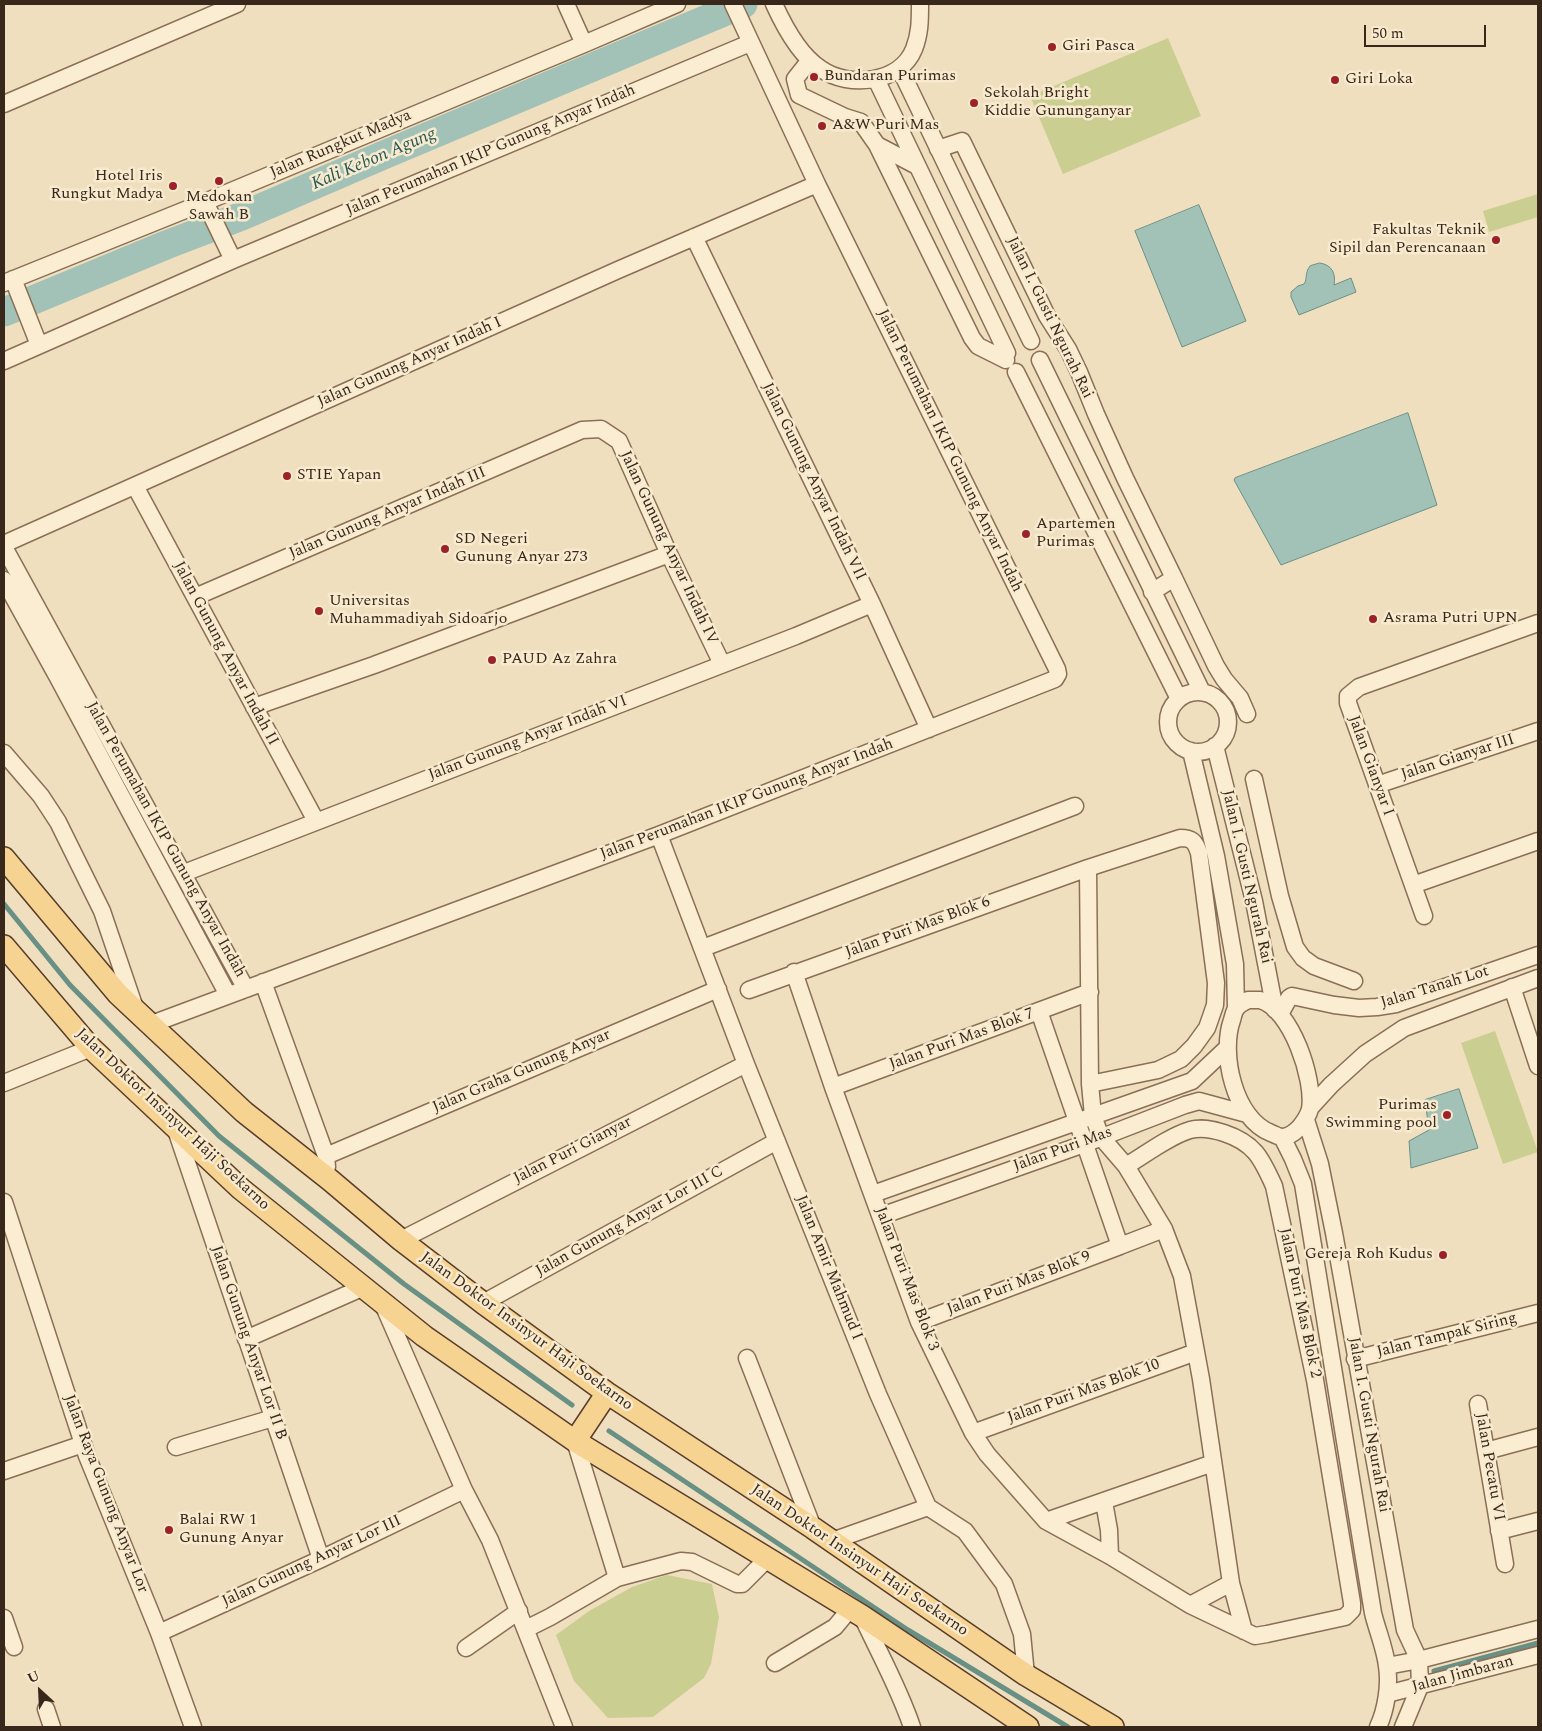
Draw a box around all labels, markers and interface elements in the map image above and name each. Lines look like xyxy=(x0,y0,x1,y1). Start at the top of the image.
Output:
scale bar xyxy=(1367,15,1490,47)
text: 50 m xyxy=(1372,22,1404,45)
place label: Giri Pasca xyxy=(1062,37,1135,57)
marker: Giri Pasca xyxy=(1046,41,1058,53)
place label: Bundaran Purimas xyxy=(824,67,956,87)
place label: Giri Loka xyxy=(1345,70,1413,90)
marker: Bundaran Purimas xyxy=(808,71,820,83)
marker: Giri Loka xyxy=(1329,74,1341,86)
street label: Jalan Perumahan IKIP Gunung Anyar Indah xyxy=(343,81,639,221)
place label: Sekolah Bright Kiddie Gununganyar xyxy=(984,84,1131,122)
marker: Sekolah Bright Kiddie Gununganyar xyxy=(968,97,980,109)
street label: Jalan Rungkut Madya xyxy=(267,107,415,183)
place label: A&W Puri Mas xyxy=(832,116,939,136)
marker: A&W Puri Mas xyxy=(816,120,828,132)
water label: Kali Kebon Agung xyxy=(309,124,439,196)
place label: Hotel Iris Rungkut Madya xyxy=(51,167,163,205)
marker: Medokan Sawah B xyxy=(213,175,225,187)
marker: Hotel Iris Rungkut Madya xyxy=(167,180,179,192)
place label: Medokan Sawah B xyxy=(186,188,252,226)
place label: Fakultas Teknik Sipil dan Perencanaan xyxy=(1329,221,1486,259)
street label: Jalan I. Gusti Ngurah Rai xyxy=(1001,234,1097,402)
marker: Fakultas Teknik Sipil dan Perencanaan xyxy=(1490,234,1502,246)
street label: Jalan Perumahan IKIP Gunung Anyar Indah xyxy=(872,306,1026,596)
street label: Jalan Gunung Anyar Indah I xyxy=(315,314,505,412)
street label: Jalan Gunung Anyar Indah VII xyxy=(757,380,869,584)
street label: Jalan Gunung Anyar Indah IV xyxy=(615,448,721,648)
street label: Jalan Gunung Anyar Indah III xyxy=(287,464,489,564)
place label: STIE Yapan xyxy=(297,466,381,486)
marker: STIE Yapan xyxy=(281,470,293,482)
place label: Apartemen Purimas xyxy=(1036,515,1116,553)
marker: Apartemen Purimas xyxy=(1020,528,1032,540)
place label: SD Negeri Gunung Anyar 273 xyxy=(455,530,588,568)
marker: SD Negeri Gunung Anyar 273 xyxy=(439,543,451,555)
street label: Jalan Gunung Anyar Indah II xyxy=(168,559,282,749)
place label: Universitas Muhammadiyah Sidoarjo xyxy=(329,592,507,630)
marker: Universitas Muhammadiyah Sidoarjo xyxy=(313,605,325,617)
place label: Asrama Putri UPN xyxy=(1383,609,1518,629)
marker: Asrama Putri UPN xyxy=(1367,613,1379,625)
place label: PAUD Az Zahra xyxy=(502,650,617,670)
marker: PAUD Az Zahra xyxy=(486,654,498,666)
street label: Jalan Gunung Anyar Indah VI xyxy=(426,692,630,786)
street label: Jalan Perumahan IKIP Gunung Anyar Indah xyxy=(81,699,249,981)
street label: Jalan Gianyar I xyxy=(1343,713,1397,819)
street label: Jalan Gianyar III xyxy=(1399,731,1517,785)
street label: Jalan Perumahan IKIP Gunung Anyar Indah xyxy=(598,735,896,865)
street label: Jalan I. Gusti Ngurah Rai xyxy=(1217,788,1275,966)
street label: Jalan Puri Mas Blok 6 xyxy=(843,893,993,963)
street label: Jalan Tanah Lot xyxy=(1379,962,1491,1014)
street label: Jalan Puri Mas Blok 7 xyxy=(887,1005,1037,1075)
street label: Jalan Doktor Insinyur Haji Soekarno xyxy=(71,1025,273,1215)
street label: Jalan Graha Gunung Anyar xyxy=(430,1026,614,1118)
place label: Purimas Swimming pool xyxy=(1325,1096,1437,1134)
marker: Purimas Swimming pool xyxy=(1441,1109,1453,1121)
street label: Jalan Puri Gianyar xyxy=(511,1113,635,1189)
street label: Jalan Puri Mas xyxy=(1011,1123,1115,1177)
street label: Jalan Gunung Anyar Lor III C xyxy=(533,1162,727,1282)
street label: Jalan Amir Mahmud I xyxy=(790,1193,866,1343)
street label: Jalan Puri Mas Blok 3 xyxy=(870,1204,942,1354)
street label: Jalan Puri Mas Blok 2 xyxy=(1274,1226,1324,1380)
street label: Jalan Gunung Anyar Lor II B xyxy=(206,1243,290,1443)
place label: Gereja Roh Kudus xyxy=(1305,1245,1433,1265)
street label: Jalan Doktor Insinyur Haji Soekarno xyxy=(416,1248,636,1416)
street label: Jalan Puri Mas Blok 9 xyxy=(944,1248,1094,1320)
marker: Gereja Roh Kudus xyxy=(1437,1249,1449,1261)
street label: Jalan Tampak Siring xyxy=(1375,1309,1519,1363)
street label: Jalan I. Gusti Ngurah Rai xyxy=(1343,1336,1393,1514)
street label: Jalan Puri Mas Blok 10 xyxy=(1005,1356,1163,1428)
street label: Jalan Raya Gunung Anyar Lor xyxy=(58,1392,152,1596)
street label: Jalan Pecatu VI xyxy=(1470,1412,1508,1522)
street label: Jalan Doktor Insinyur Haji Soekarno xyxy=(747,1481,971,1641)
place label: Balai RW 1 Gunung Anyar xyxy=(179,1511,284,1549)
street label: Jalan Gunung Anyar Lor III xyxy=(219,1512,405,1612)
marker: Balai RW 1 Gunung Anyar xyxy=(163,1524,175,1536)
street label: Jalan Jimbaran xyxy=(1410,1652,1516,1698)
text: U xyxy=(24,1665,43,1689)
north arrow xyxy=(15,1666,65,1716)

